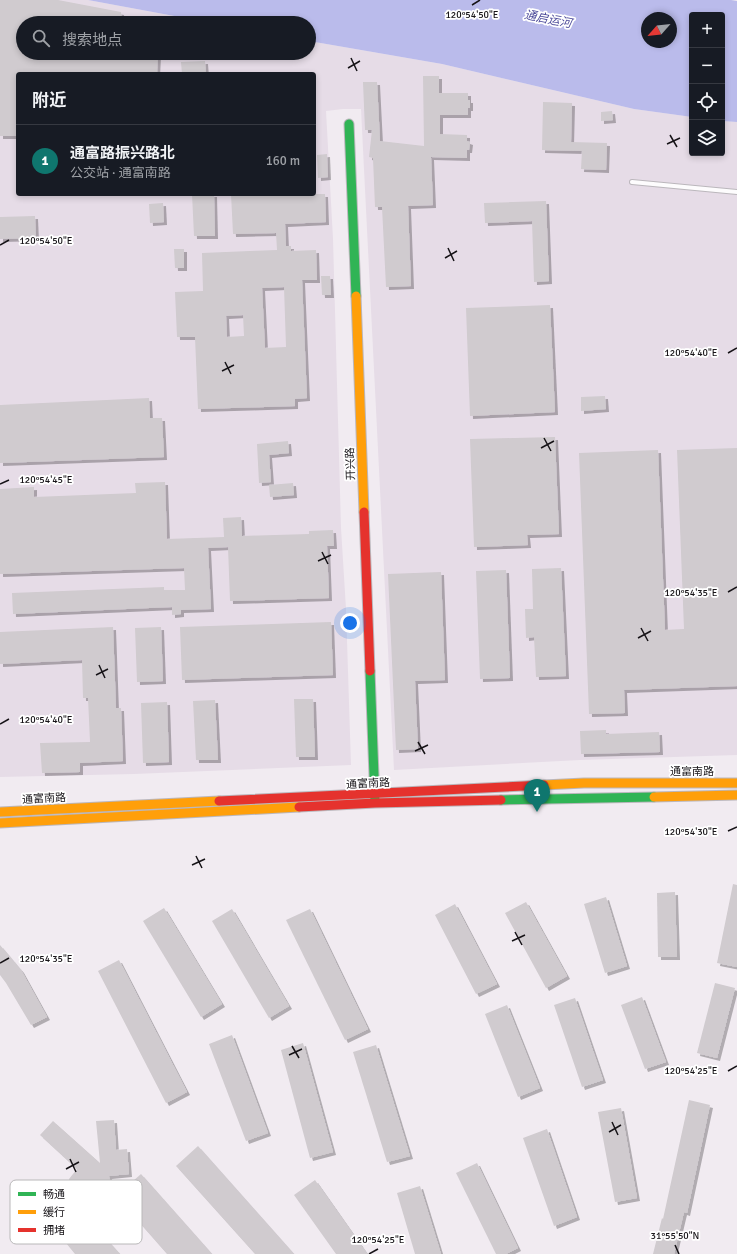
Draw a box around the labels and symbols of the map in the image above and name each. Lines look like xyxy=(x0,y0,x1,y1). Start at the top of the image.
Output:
water label: 通启运河 xyxy=(523,8,575,32)
text: 120°54'50"E xyxy=(445,9,499,21)
north arrow xyxy=(641,12,677,48)
text: 120°54'50"E xyxy=(19,235,73,247)
text: 120°54'40"E xyxy=(664,347,718,359)
street label: 开兴路 xyxy=(343,447,358,481)
text: 120°54'45"E xyxy=(19,474,73,486)
text: 120°54'35"E xyxy=(664,587,718,599)
your location xyxy=(340,613,360,633)
text: 120°54'40"E xyxy=(19,714,73,726)
street label: 通富南路 xyxy=(670,765,714,778)
street label: 通富南路 xyxy=(346,776,390,791)
pin: 1 xyxy=(524,779,550,812)
street label: 通富南路 xyxy=(22,791,66,806)
text: 120°54'30"E xyxy=(664,826,718,838)
text: 120°54'35"E xyxy=(19,953,73,965)
text: 120°54'25"E xyxy=(664,1065,718,1077)
legend xyxy=(10,1180,142,1244)
text: 畅通 xyxy=(43,1188,65,1201)
text: 缓行 xyxy=(43,1206,65,1219)
text: 拥堵 xyxy=(43,1224,65,1237)
text: 31°55'50"N xyxy=(651,1230,699,1242)
text: 120°54'25"E xyxy=(351,1234,405,1246)

